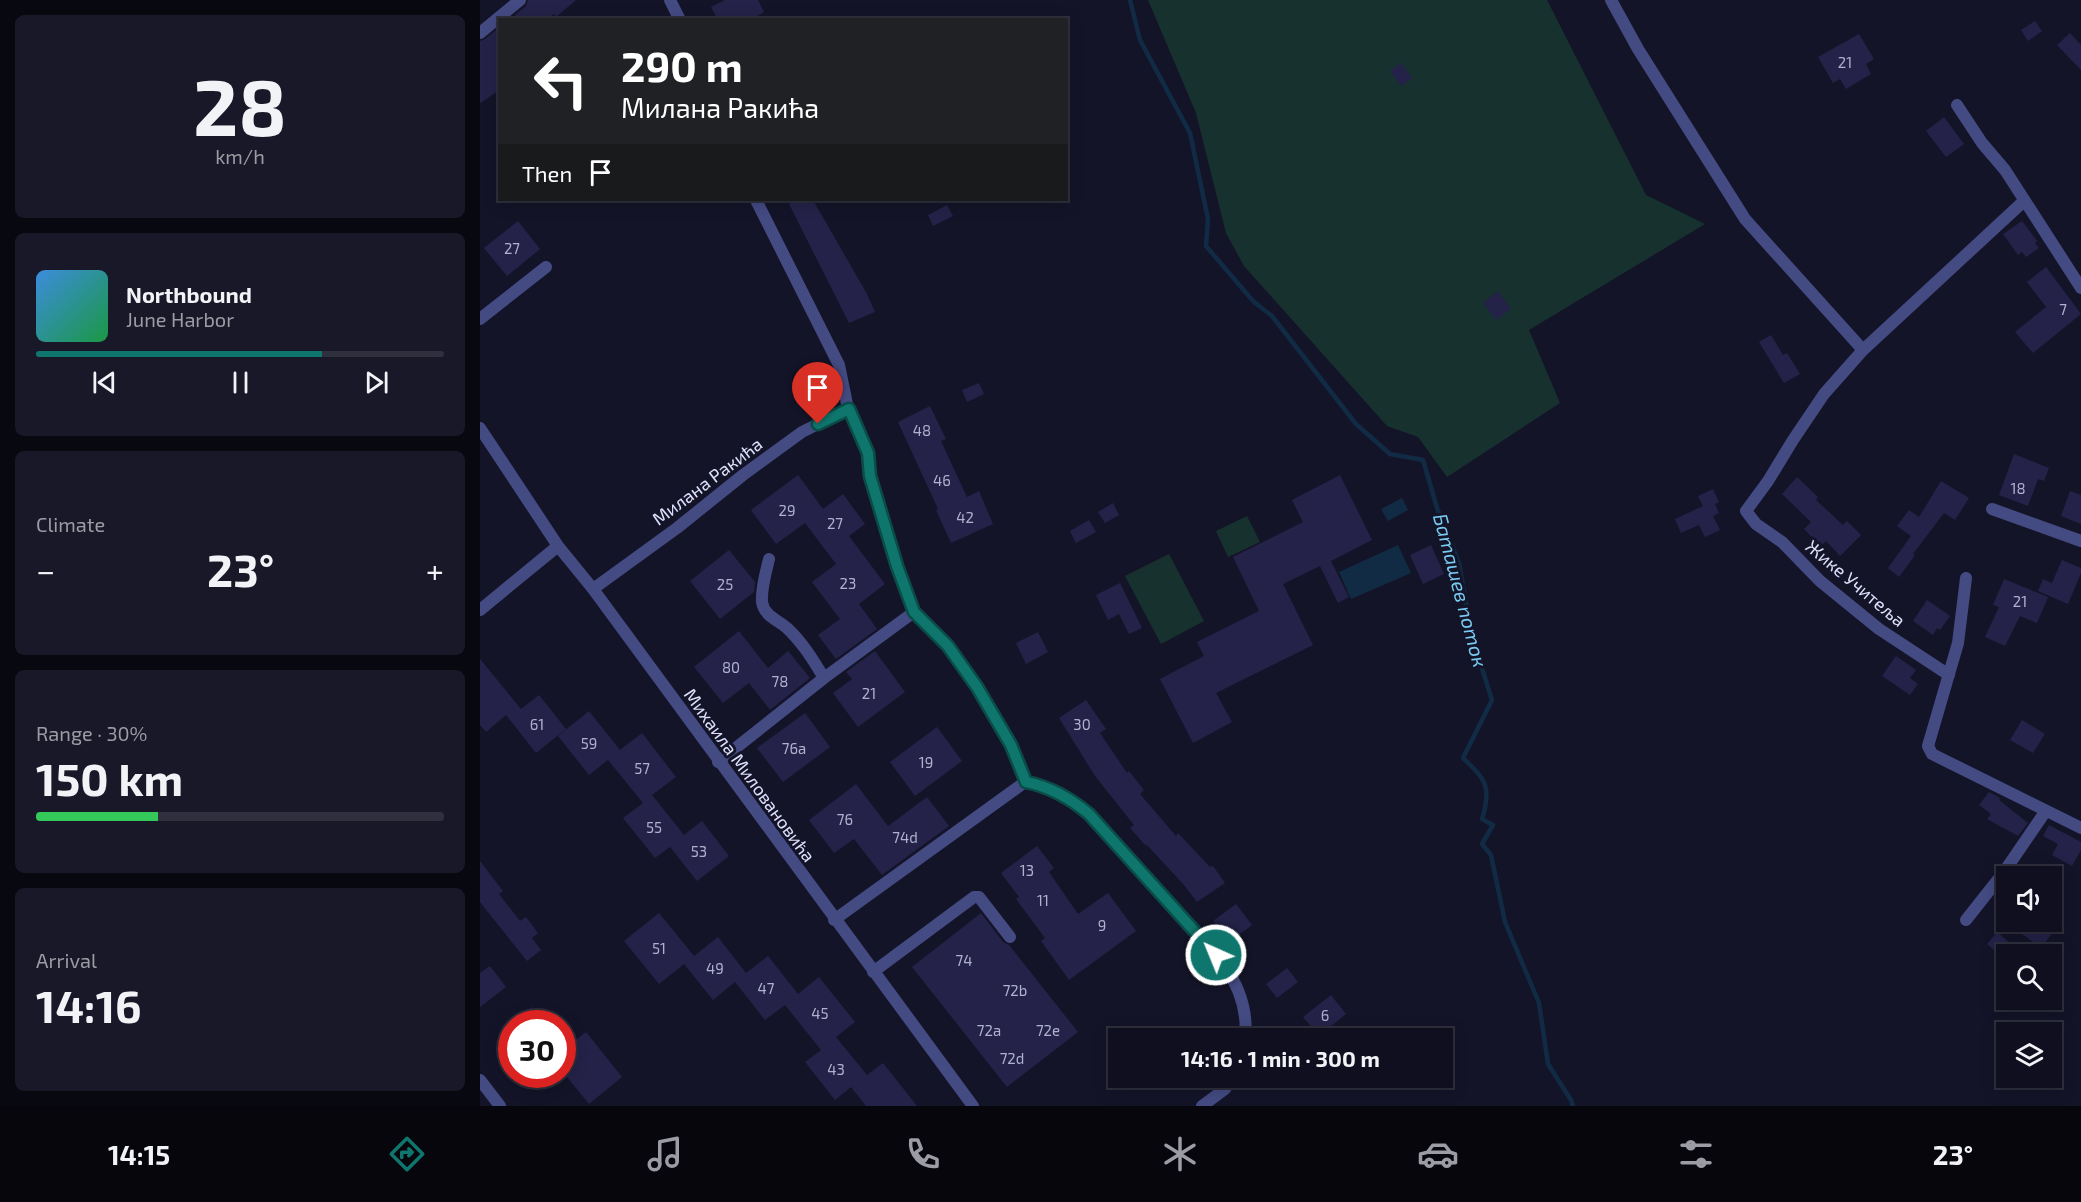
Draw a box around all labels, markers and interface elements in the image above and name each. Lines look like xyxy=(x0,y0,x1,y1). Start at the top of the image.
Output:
text: 290 m xyxy=(621,40,743,90)
icon: left xyxy=(522,42,600,120)
house number: 21 xyxy=(1838,53,1852,71)
text: 28 xyxy=(193,58,287,152)
text: Милана Ракића xyxy=(621,91,819,123)
text: km/h xyxy=(215,144,265,168)
icon: arrive xyxy=(584,156,617,189)
text: Then xyxy=(522,160,572,186)
house number: 27 xyxy=(504,239,520,257)
text: Northbound xyxy=(126,281,252,307)
house number: 7 xyxy=(2059,300,2067,318)
text: June Harbor xyxy=(126,307,234,331)
pin xyxy=(792,362,843,424)
icon: previous xyxy=(88,366,121,399)
icon: pause xyxy=(224,366,257,399)
icon: next xyxy=(360,366,393,399)
icon: arrive xyxy=(801,371,834,404)
house number: 48 xyxy=(913,421,931,439)
street label: Милана Ракића xyxy=(648,432,766,530)
house number: 46 xyxy=(933,471,951,489)
house number: 18 xyxy=(2010,479,2026,497)
house number: 29 xyxy=(778,501,796,519)
house number: 42 xyxy=(956,508,974,526)
water label: Баташев поток xyxy=(1429,511,1493,670)
text: Climate xyxy=(36,512,105,536)
house number: 27 xyxy=(827,514,843,532)
street label: Жике Учитеља xyxy=(1802,535,1910,631)
text: 23° xyxy=(207,542,274,596)
text: − xyxy=(36,550,55,590)
text: + xyxy=(426,550,444,590)
house number: 23 xyxy=(840,574,856,592)
house number: 25 xyxy=(717,575,733,593)
house number: 21 xyxy=(2013,592,2027,610)
house number: 80 xyxy=(722,658,740,676)
house number: 78 xyxy=(772,672,788,690)
street label: Михаила Миловановића xyxy=(680,684,820,866)
house number: 21 xyxy=(862,684,876,702)
house number: 61 xyxy=(530,715,544,733)
house number: 30 xyxy=(1073,715,1091,733)
text: Range · 30% xyxy=(36,721,147,745)
house number: 59 xyxy=(581,734,597,752)
house number: 76a xyxy=(782,739,806,757)
text: 150 km xyxy=(36,751,183,805)
house number: 19 xyxy=(919,753,933,771)
house number: 57 xyxy=(634,759,650,777)
house number: 76 xyxy=(837,810,853,828)
house number: 55 xyxy=(646,818,662,836)
house number: 74d xyxy=(892,828,918,846)
house number: 53 xyxy=(691,842,707,860)
house number: 13 xyxy=(1020,861,1034,879)
map controls xyxy=(1996,866,2062,1088)
button: sound xyxy=(1996,866,2062,932)
house number: 11 xyxy=(1037,891,1049,909)
house number: 9 xyxy=(1098,916,1106,934)
position arrow xyxy=(1184,923,1248,987)
house number: 51 xyxy=(652,939,666,957)
button: search xyxy=(1996,944,2062,1010)
text: Arrival xyxy=(36,948,97,972)
house number: 74 xyxy=(956,951,972,969)
house number: 49 xyxy=(706,959,724,977)
text: 14:16 xyxy=(36,978,142,1032)
house number: 47 xyxy=(758,979,775,997)
house number: 72b xyxy=(1003,981,1027,999)
house number: 45 xyxy=(811,1004,829,1022)
house number: 6 xyxy=(1321,1006,1329,1024)
speed limit sign: 30 xyxy=(498,1010,576,1088)
house number: 72a xyxy=(977,1021,1001,1039)
house number: 72e xyxy=(1036,1021,1060,1039)
button: layers xyxy=(1996,1022,2062,1088)
text: 14:16 · 1 min · 300 m xyxy=(1181,1045,1380,1071)
house number: 72d xyxy=(1000,1049,1024,1067)
house number: 43 xyxy=(827,1060,845,1078)
icon: directions xyxy=(386,1133,428,1175)
icon: music xyxy=(644,1133,686,1175)
icon: phone xyxy=(902,1133,944,1175)
icon: climate xyxy=(1159,1133,1201,1175)
icon: car xyxy=(1417,1133,1459,1175)
icon: filters xyxy=(1675,1133,1717,1175)
text: 14:15 xyxy=(108,1138,170,1170)
text: 23° xyxy=(1933,1138,1973,1170)

